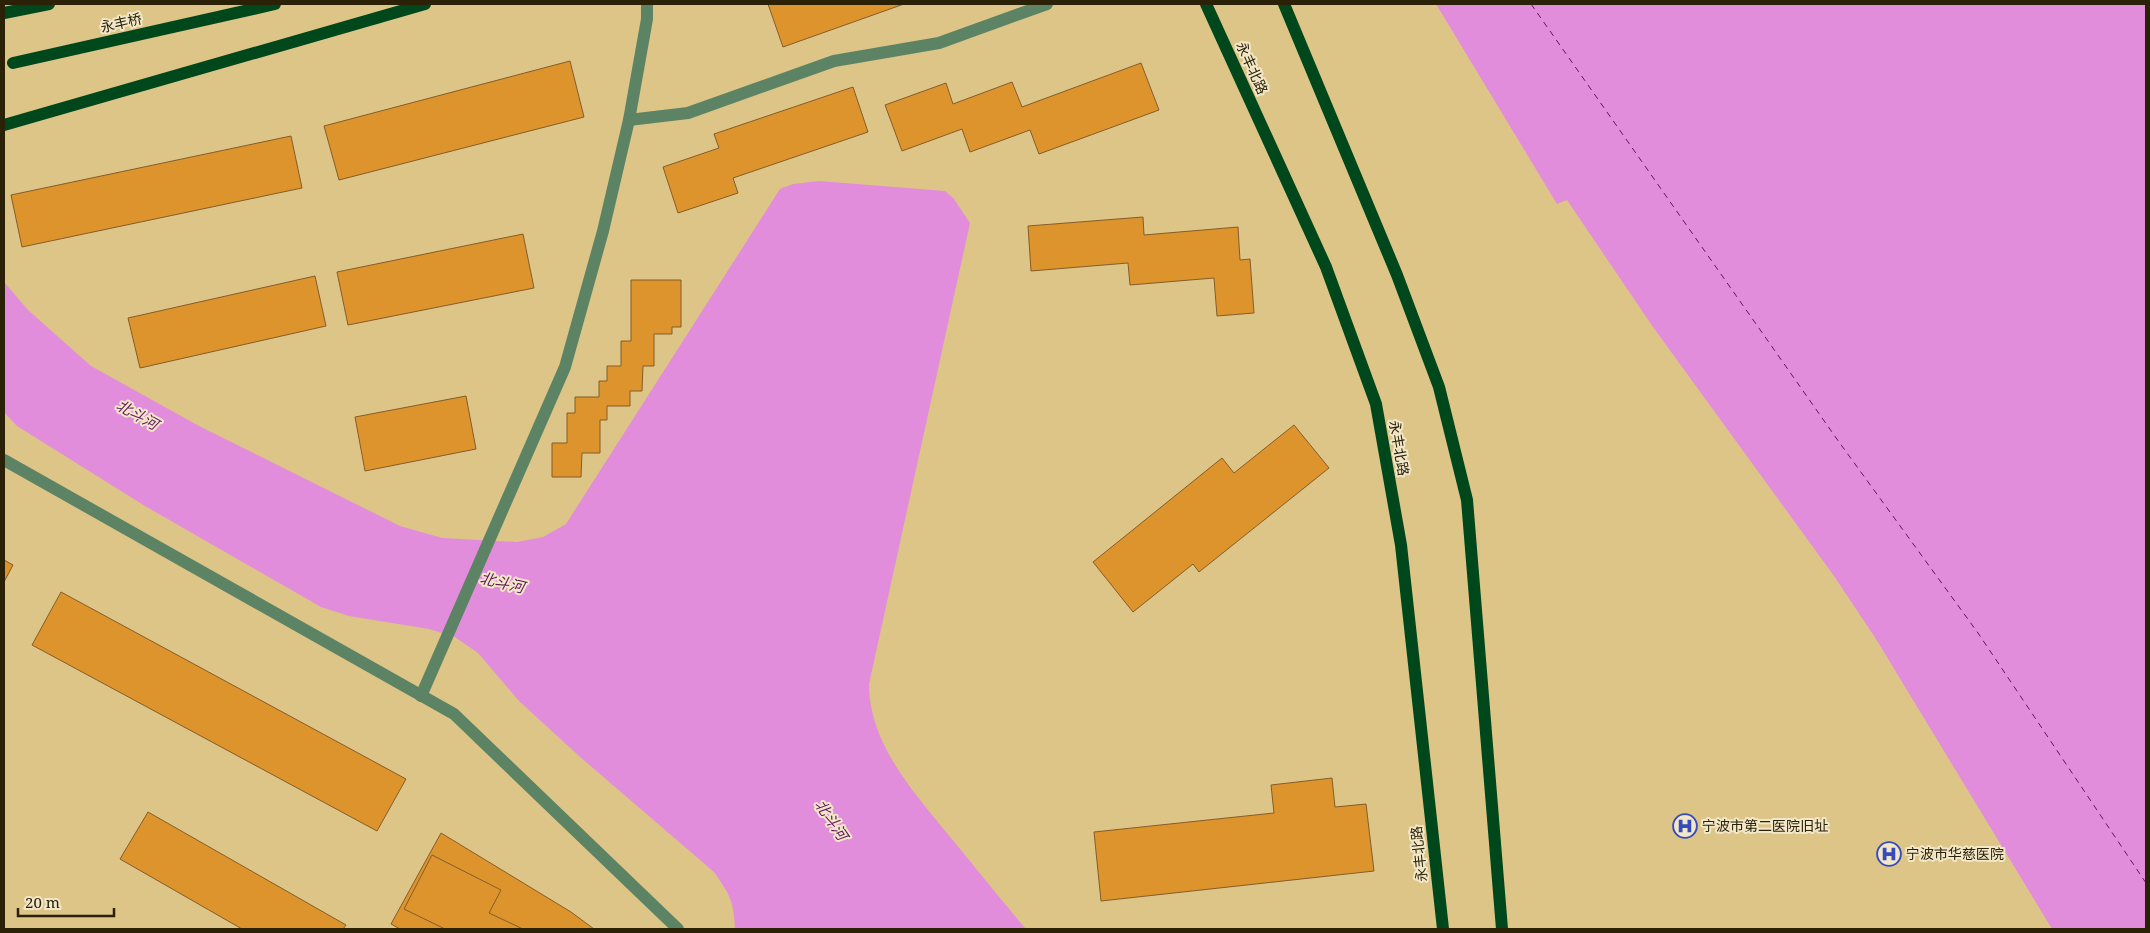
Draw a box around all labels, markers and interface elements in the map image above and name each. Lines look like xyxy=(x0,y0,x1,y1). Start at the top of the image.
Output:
street label: 永丰桥 xyxy=(98,9,143,36)
street label: 永丰北路 xyxy=(1232,38,1273,97)
water label: 北斗河 xyxy=(113,394,165,435)
street label: 永丰北路 xyxy=(1385,419,1414,477)
water label: 北斗河 xyxy=(478,567,529,598)
water label: 北斗河 xyxy=(811,795,854,846)
hospital icon: 宁波市第二医院旧址 xyxy=(1672,813,1698,839)
place label: 宁波市第二医院旧址 xyxy=(1702,816,1828,835)
street label: 永丰北路 xyxy=(1406,825,1431,883)
hospital icon: 宁波市华慈医院 xyxy=(1876,841,1902,867)
place label: 宁波市华慈医院 xyxy=(1906,844,2004,863)
scale bar xyxy=(18,886,114,918)
text: 20 m xyxy=(25,892,60,912)

